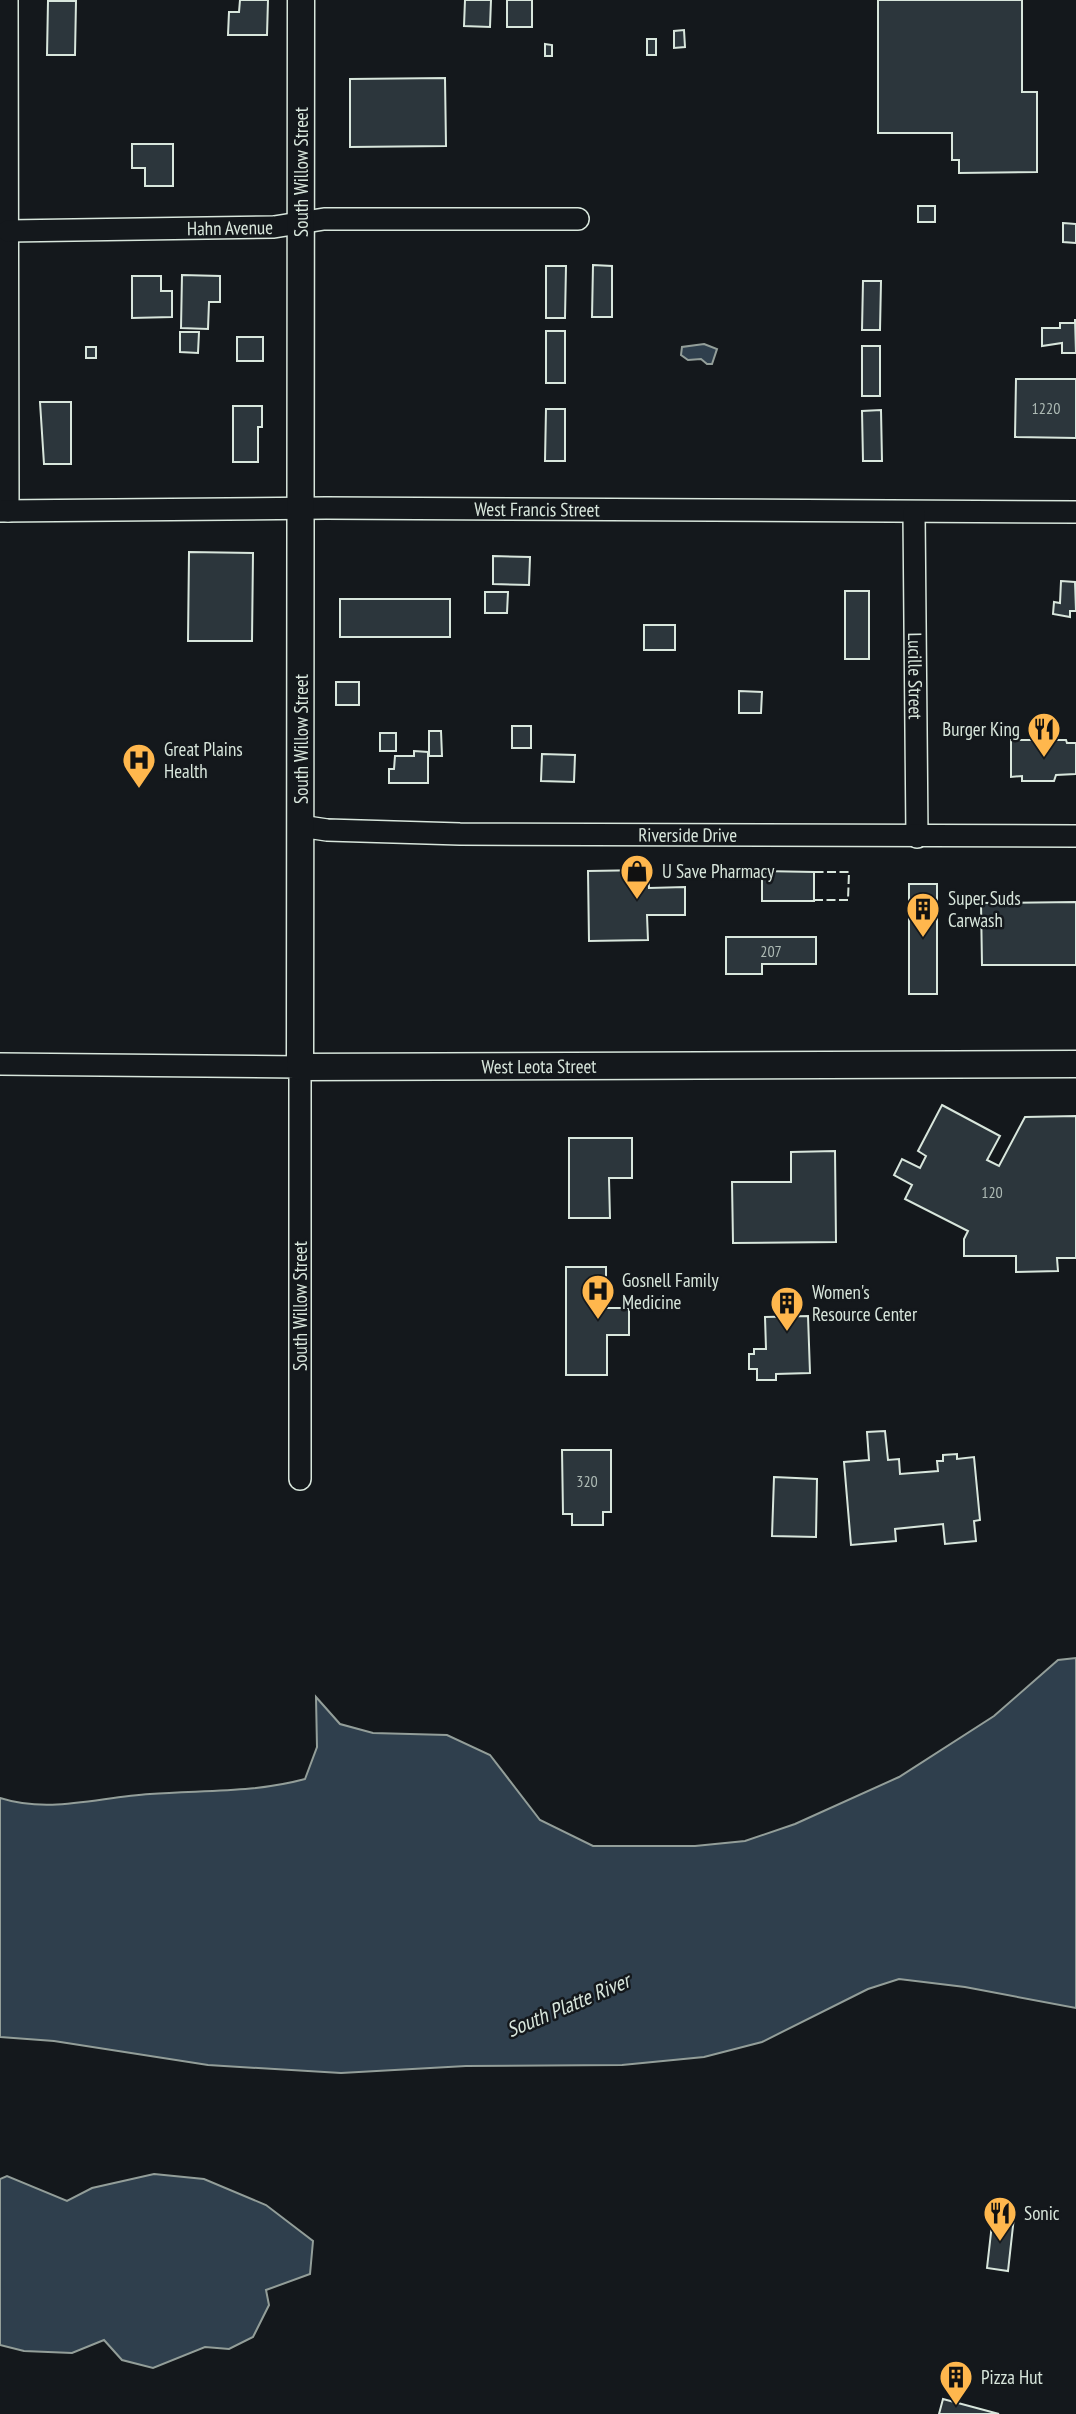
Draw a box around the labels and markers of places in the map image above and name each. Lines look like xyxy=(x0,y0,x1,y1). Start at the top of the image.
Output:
restaurant icon: Burger King xyxy=(1025,710,1063,759)
place label: Burger King xyxy=(942,717,1020,741)
place label: Great Plains Health xyxy=(164,737,243,783)
hospital icon: Great Plains Health xyxy=(120,741,158,790)
shop icon: U Save Pharmacy xyxy=(618,852,656,901)
place label: U Save Pharmacy xyxy=(662,859,775,883)
place label: Super Suds Carwash xyxy=(948,886,1021,932)
building icon: Super Suds Carwash xyxy=(904,890,942,939)
place label: Gosnell Family Medicine xyxy=(622,1268,719,1314)
hospital icon: Gosnell Family Medicine xyxy=(579,1272,617,1321)
place label: Women's Resource Center xyxy=(812,1280,918,1326)
building icon: Women's Resource Center xyxy=(768,1284,806,1333)
restaurant icon: Sonic xyxy=(981,2194,1019,2243)
place label: Sonic xyxy=(1024,2201,1060,2225)
building icon: Pizza Hut xyxy=(937,2358,975,2407)
place label: Pizza Hut xyxy=(981,2365,1043,2389)

